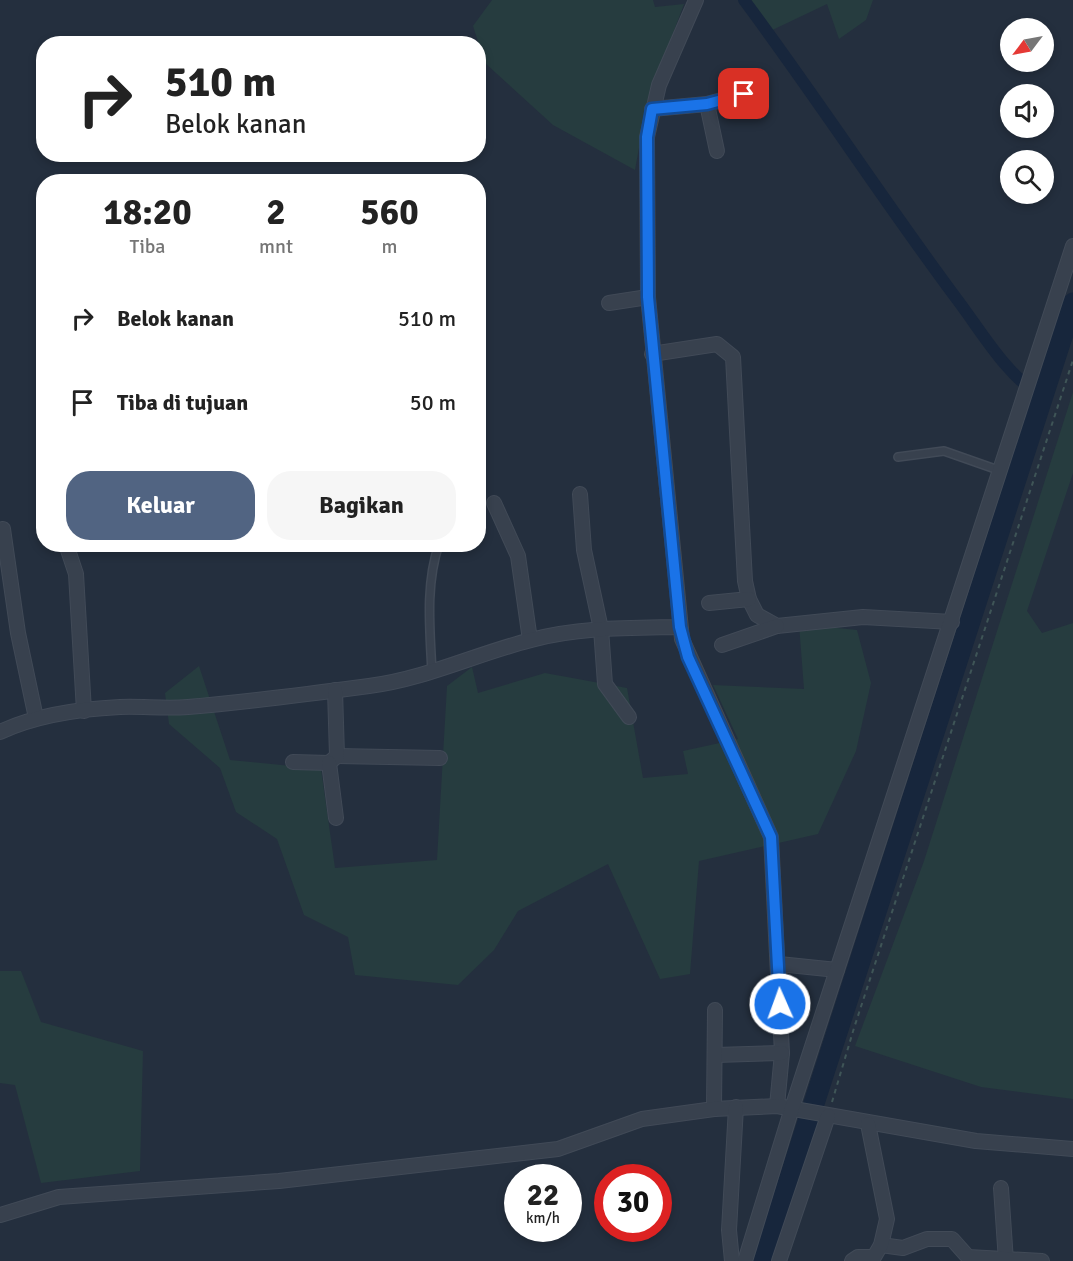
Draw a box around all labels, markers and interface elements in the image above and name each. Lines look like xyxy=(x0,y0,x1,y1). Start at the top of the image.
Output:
north arrow xyxy=(1000,18,1054,72)
map controls xyxy=(1000,18,1054,204)
text: 510 m xyxy=(165,57,276,108)
icon: right xyxy=(66,60,144,138)
pin xyxy=(718,68,769,119)
icon: arrive xyxy=(727,77,760,110)
button: sound xyxy=(1000,84,1054,138)
text: Belok kanan xyxy=(165,108,306,141)
button: search xyxy=(1000,150,1054,204)
text: 18:20 xyxy=(103,190,192,235)
text: 2 xyxy=(266,190,286,235)
text: 560 xyxy=(360,190,419,235)
text: Tiba xyxy=(130,234,166,259)
text: mnt xyxy=(259,234,293,259)
text: m xyxy=(382,234,397,259)
icon: right xyxy=(66,302,99,335)
text: Belok kanan xyxy=(117,305,234,332)
text: 510 m xyxy=(398,305,456,332)
icon: arrive xyxy=(66,386,99,419)
text: Tiba di tujuan xyxy=(117,389,248,416)
text: 50 m xyxy=(410,389,456,416)
button: Keluar xyxy=(66,471,255,540)
button: Bagikan xyxy=(267,471,456,540)
position arrow xyxy=(748,972,812,1036)
speed limit sign: 30 xyxy=(594,1164,672,1242)
text: 22 xyxy=(527,1177,559,1214)
text: km/h xyxy=(526,1209,560,1227)

